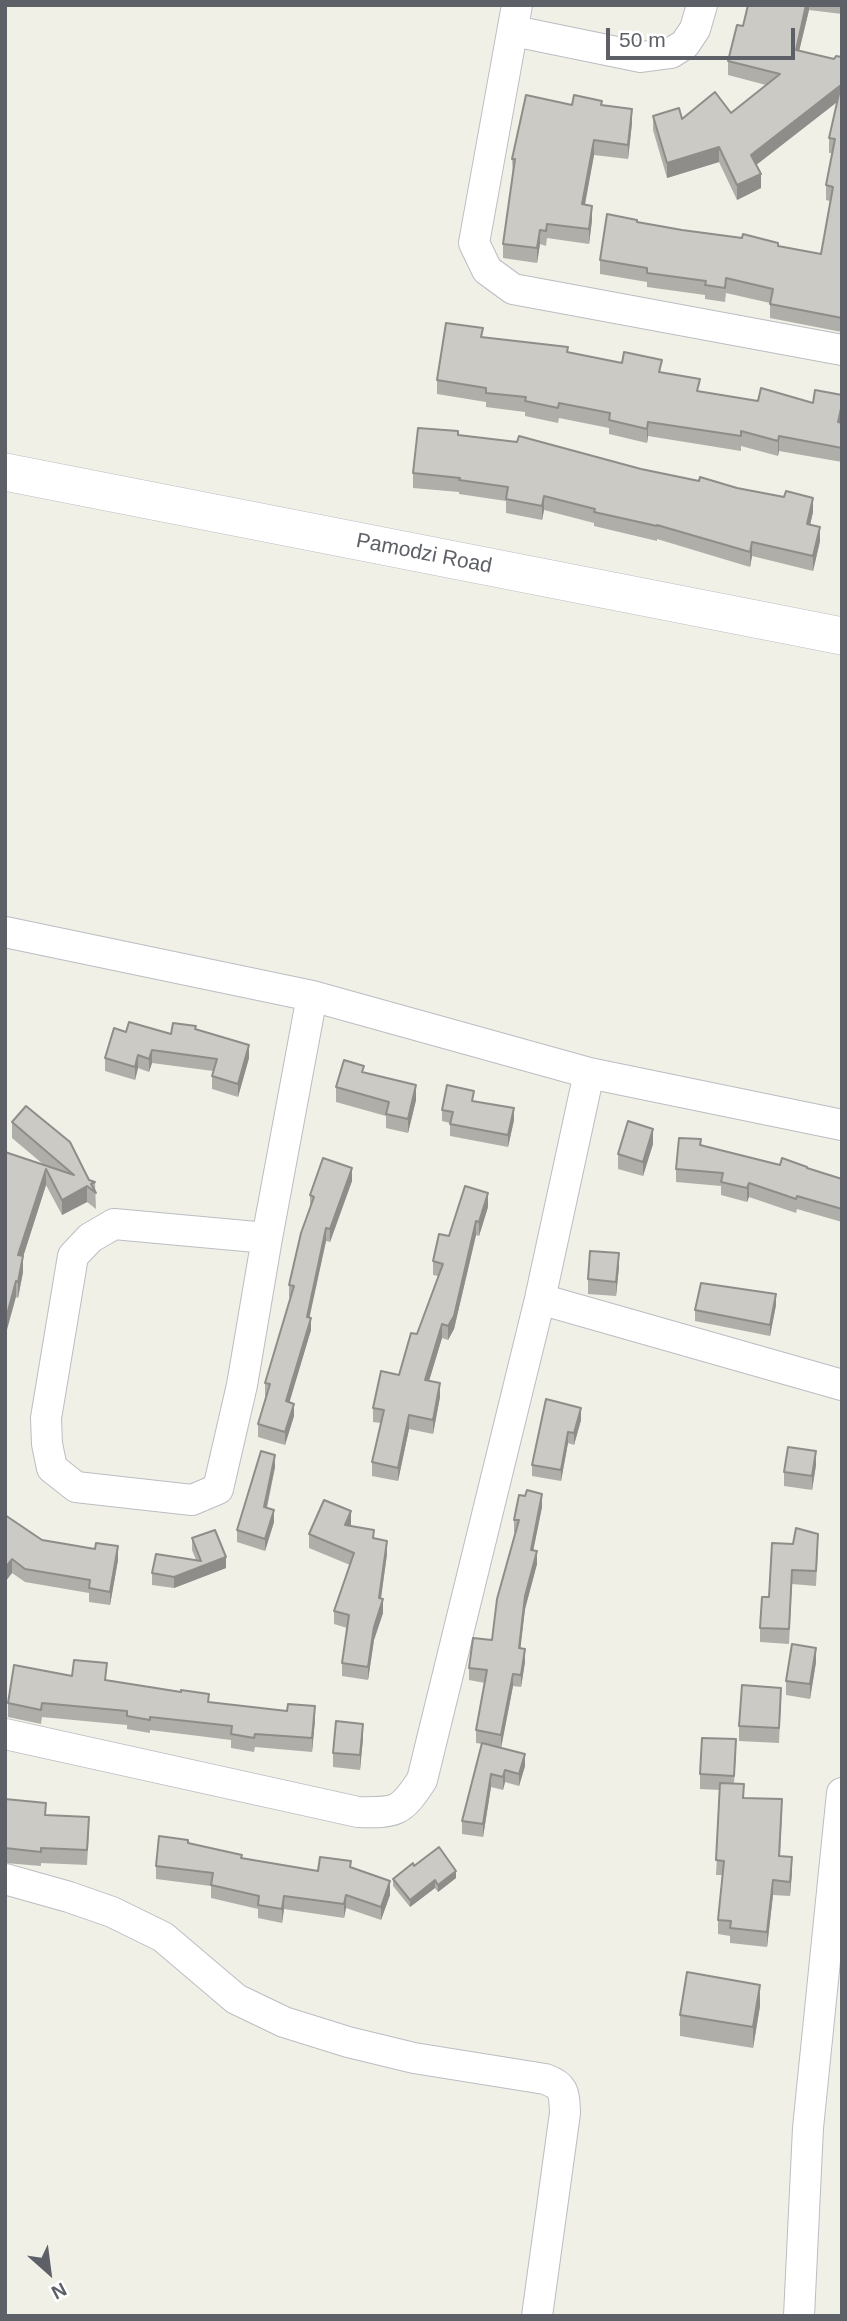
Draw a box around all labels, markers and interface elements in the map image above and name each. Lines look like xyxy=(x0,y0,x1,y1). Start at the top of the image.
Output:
scale bar xyxy=(609,14,798,58)
text: 50 m xyxy=(619,28,666,51)
street label: Pamodzi Road xyxy=(354,528,494,580)
north arrow xyxy=(14,2237,84,2307)
text: N xyxy=(48,2278,70,2303)

